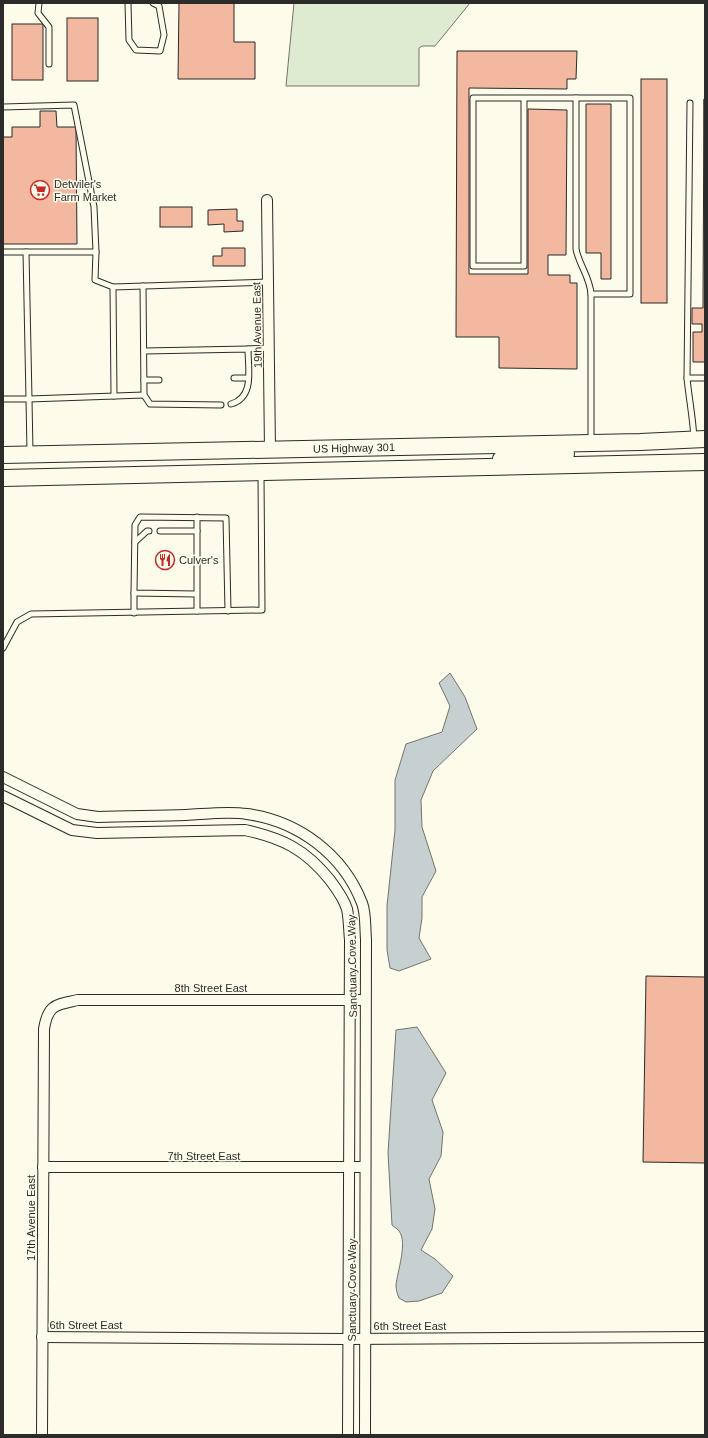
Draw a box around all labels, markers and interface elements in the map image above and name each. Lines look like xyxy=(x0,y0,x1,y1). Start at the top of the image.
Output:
place label: Detwiler's Farm Market xyxy=(54,178,116,203)
supermarket icon: Detwiler's Farm Market xyxy=(29,179,51,201)
street label: 19th Avenue East xyxy=(250,282,264,368)
street label: US Highway 301 xyxy=(313,441,395,455)
restaurant icon: Culver's xyxy=(154,549,176,571)
place label: Culver's xyxy=(179,554,219,566)
street label: Sanctuary Cove Way xyxy=(345,914,359,1018)
street label: 8th Street East xyxy=(175,982,247,994)
street label: 7th Street East xyxy=(168,1150,240,1162)
street label: 17th Avenue East xyxy=(25,1175,37,1261)
street label: Sanctuary Cove Way xyxy=(346,1238,358,1341)
street label: 6th Street East xyxy=(50,1319,122,1331)
street label: 6th Street East xyxy=(374,1320,446,1332)

